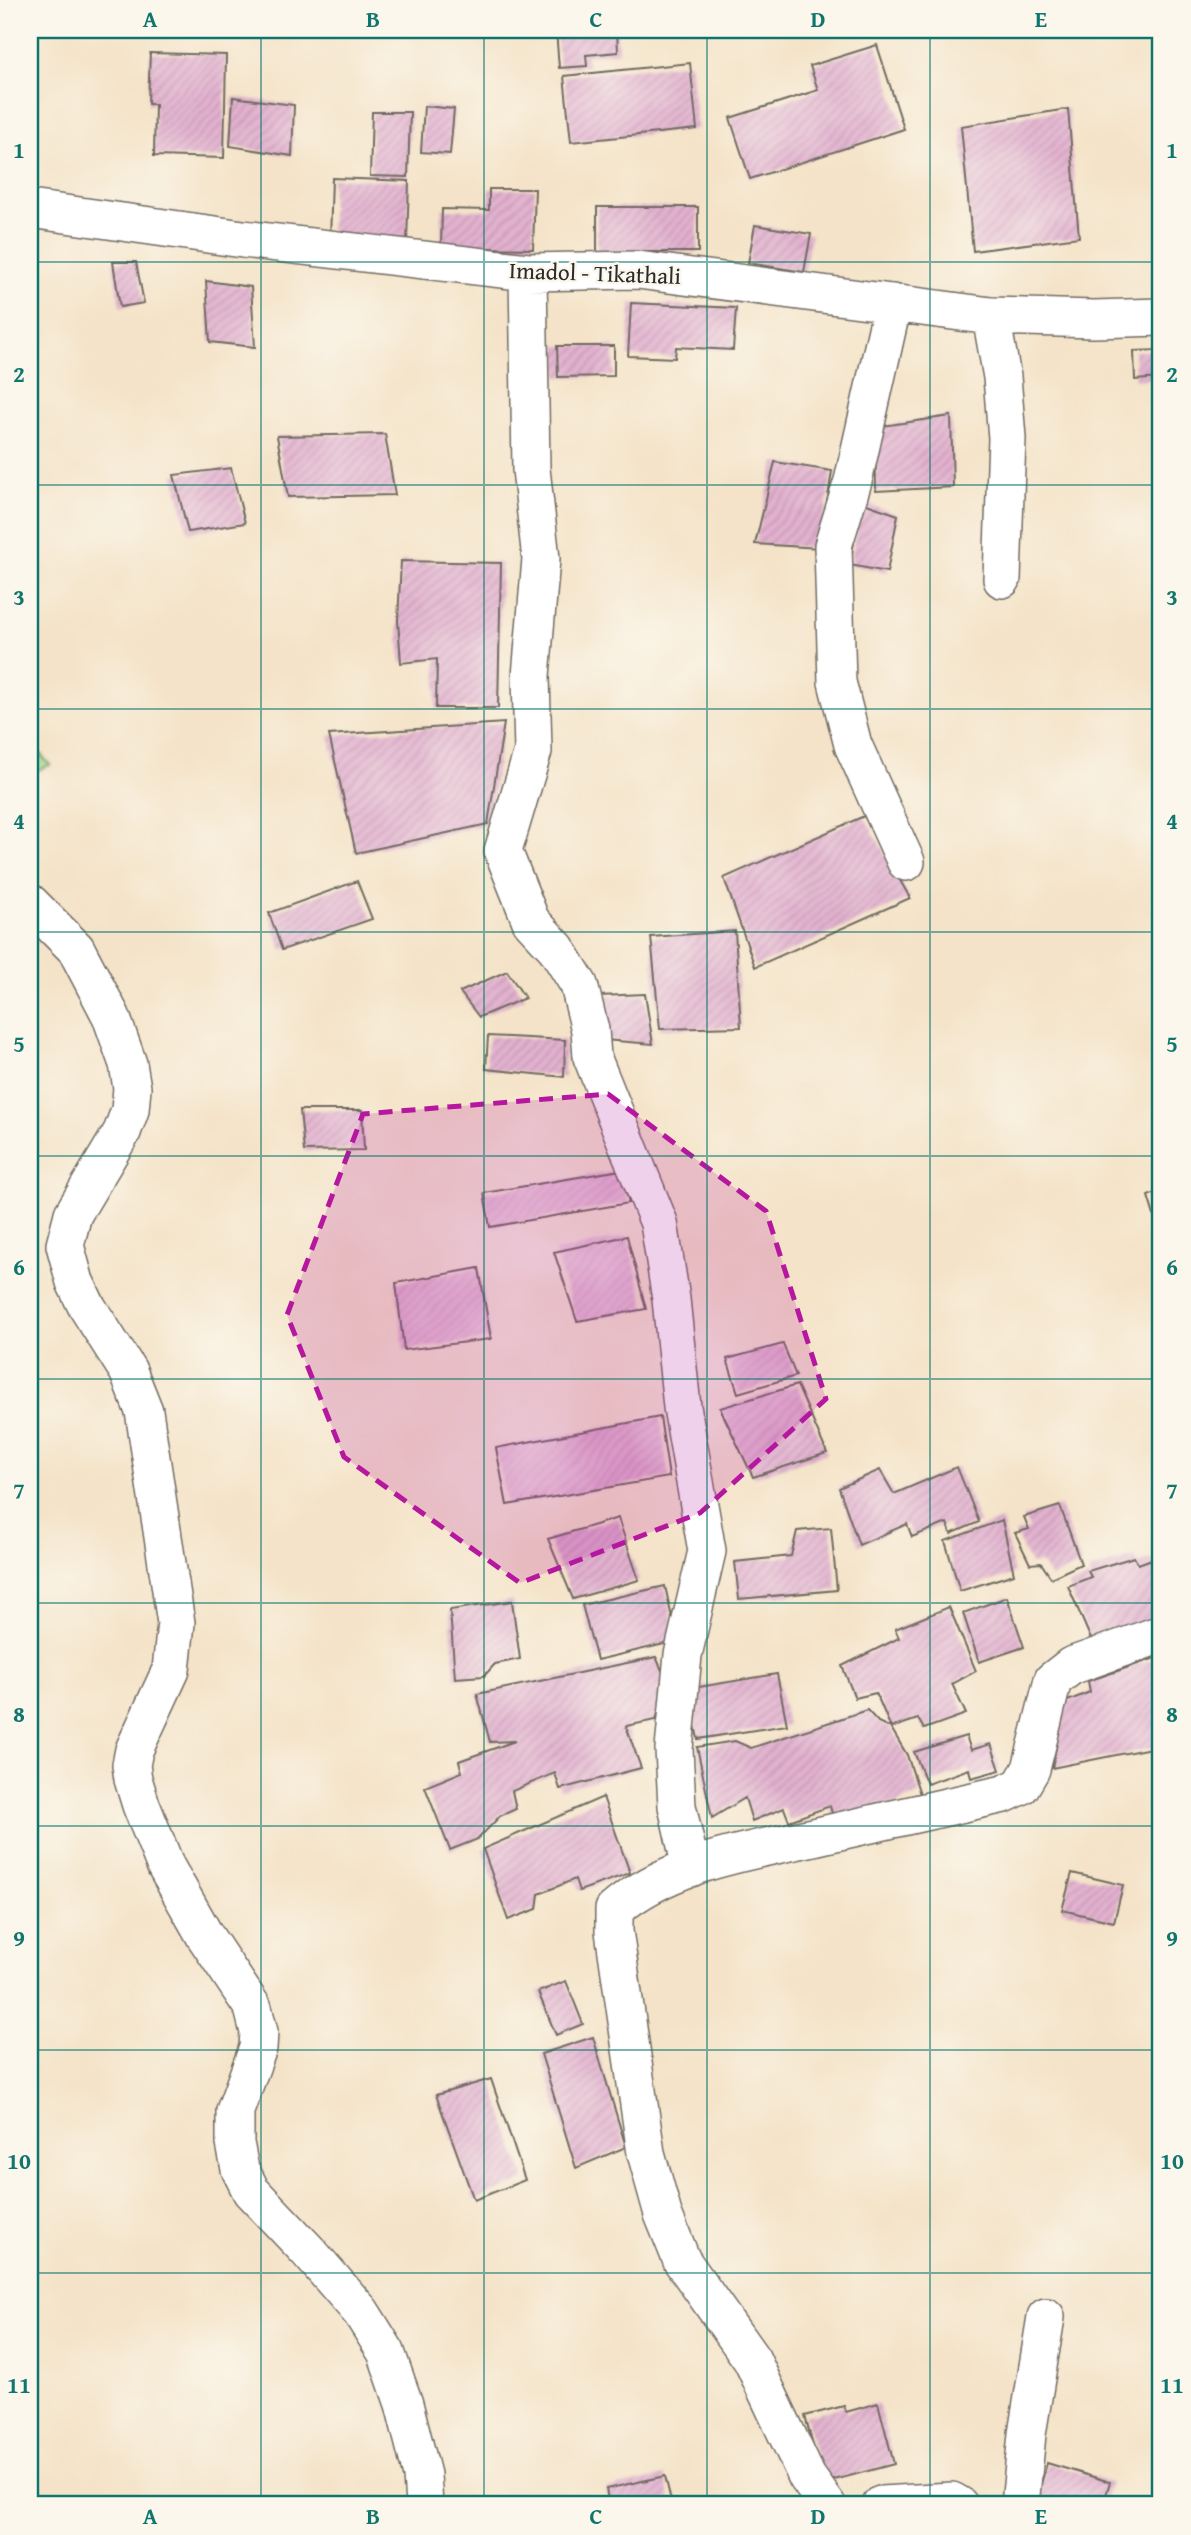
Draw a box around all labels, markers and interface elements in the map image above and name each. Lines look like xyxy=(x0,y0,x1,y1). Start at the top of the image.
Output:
text: A xyxy=(143,2,158,35)
text: B xyxy=(366,2,380,35)
text: C xyxy=(589,2,603,35)
text: D xyxy=(811,2,826,35)
text: E xyxy=(1035,2,1047,35)
text: 1 xyxy=(13,133,25,166)
text: 1 xyxy=(1166,133,1178,166)
street label: Imadol - Tikathali xyxy=(509,253,682,292)
text: 2 xyxy=(13,357,25,390)
text: 2 xyxy=(1166,357,1178,390)
text: 3 xyxy=(13,580,25,613)
text: 3 xyxy=(1166,580,1178,613)
text: 4 xyxy=(13,804,25,837)
text: 4 xyxy=(1166,804,1178,837)
text: 5 xyxy=(13,1027,25,1060)
text: 5 xyxy=(1166,1027,1178,1060)
text: 6 xyxy=(13,1250,25,1283)
text: 6 xyxy=(1166,1250,1178,1283)
text: 7 xyxy=(13,1474,25,1507)
text: 7 xyxy=(1166,1474,1178,1507)
text: 8 xyxy=(13,1697,25,1730)
text: 8 xyxy=(1166,1697,1178,1730)
text: 9 xyxy=(13,1921,25,1954)
text: 9 xyxy=(1166,1921,1178,1954)
text: 10 xyxy=(7,2144,31,2177)
text: 10 xyxy=(1160,2144,1184,2177)
text: 11 xyxy=(7,2368,31,2401)
text: 11 xyxy=(1160,2368,1184,2401)
text: A xyxy=(143,2499,158,2532)
text: B xyxy=(366,2499,380,2532)
text: C xyxy=(589,2499,603,2532)
text: D xyxy=(811,2499,826,2532)
text: E xyxy=(1035,2499,1047,2532)

